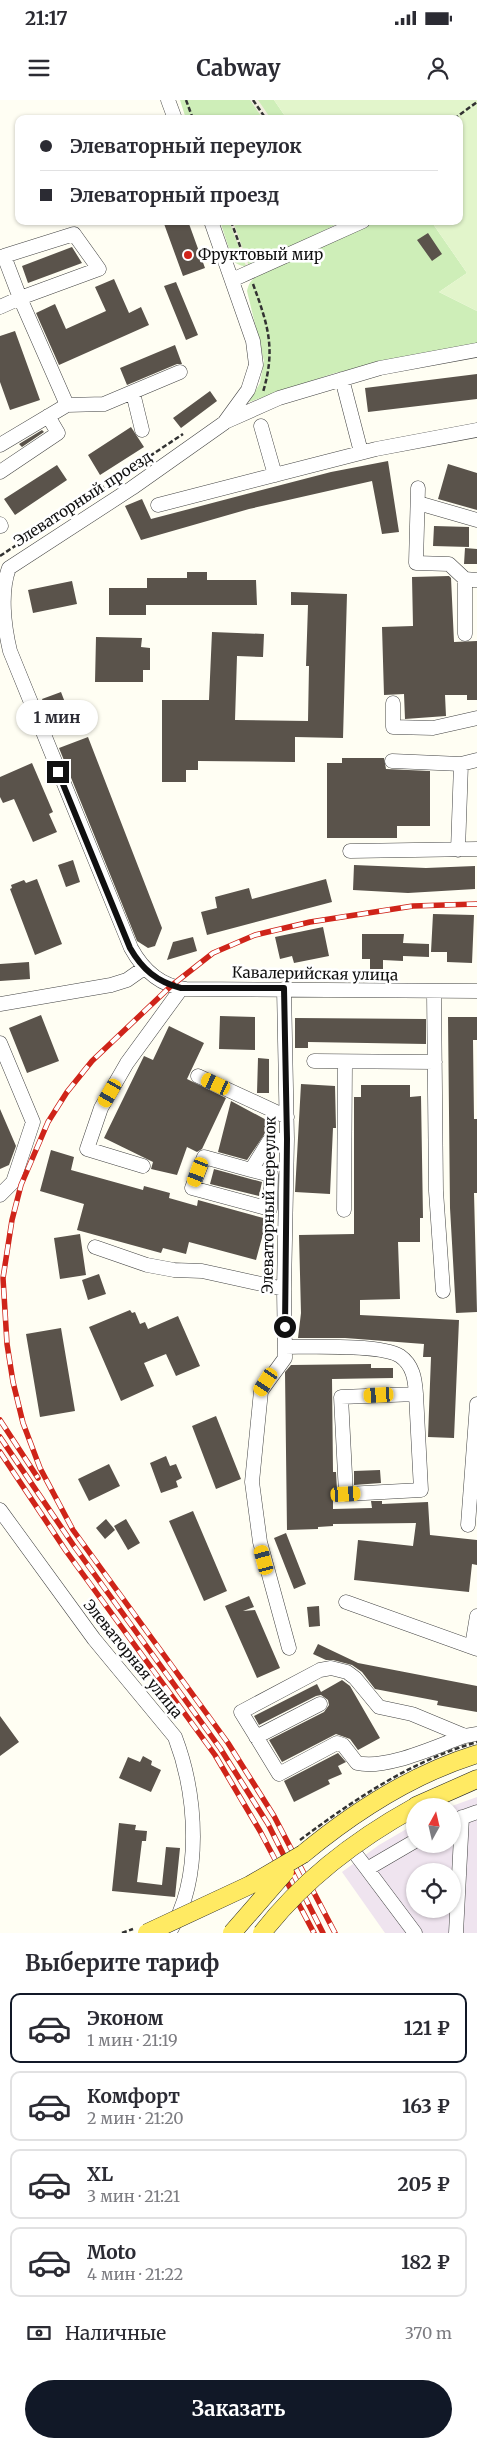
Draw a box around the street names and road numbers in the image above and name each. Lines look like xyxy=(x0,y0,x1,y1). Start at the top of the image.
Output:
street label: Элеваторный проезд xyxy=(10,447,155,550)
street label: Кавалерийская улица xyxy=(232,963,398,984)
street label: Элеваторный переулок xyxy=(257,1115,280,1294)
street label: Элеваторная улица xyxy=(80,1596,187,1722)

